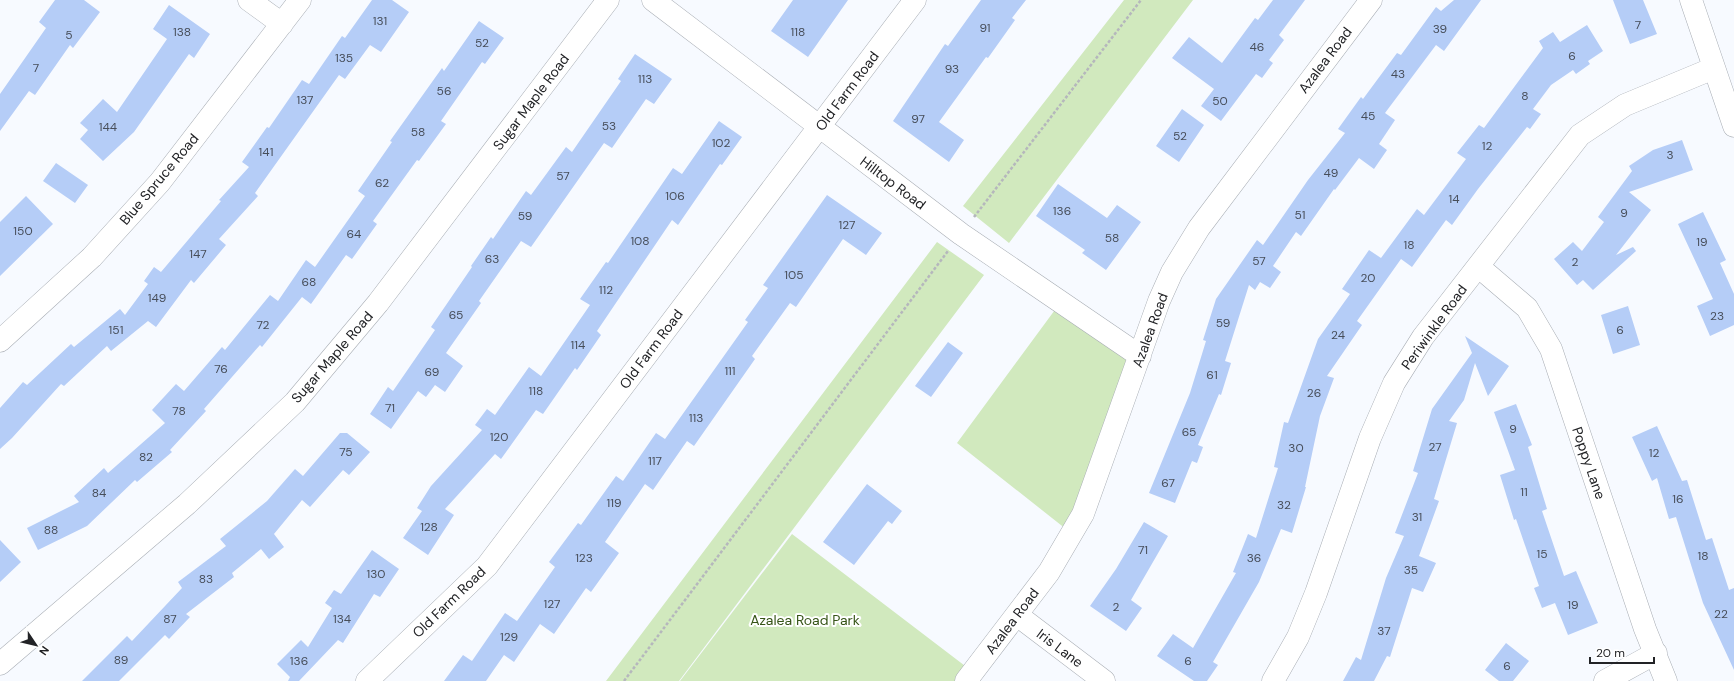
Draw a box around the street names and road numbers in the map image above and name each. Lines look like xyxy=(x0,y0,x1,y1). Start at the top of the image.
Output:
street label: Azalea Road xyxy=(1294,23,1356,97)
street label: Old Farm Road xyxy=(811,48,883,134)
street label: Sugar Maple Road xyxy=(489,50,573,154)
street label: Blue Spruce Road xyxy=(116,130,202,228)
street label: Hilltop Road xyxy=(857,152,929,214)
street label: Periwinkle Road xyxy=(1397,281,1471,373)
street label: Azalea Road xyxy=(1128,290,1172,370)
street label: Old Farm Road xyxy=(615,306,687,392)
street label: Sugar Maple Road xyxy=(287,307,377,407)
street label: Poppy Lane xyxy=(1568,424,1610,502)
street label: Old Farm Road xyxy=(409,563,489,641)
street label: Azalea Road xyxy=(981,584,1043,658)
street label: Iris Lane xyxy=(1033,625,1087,671)

